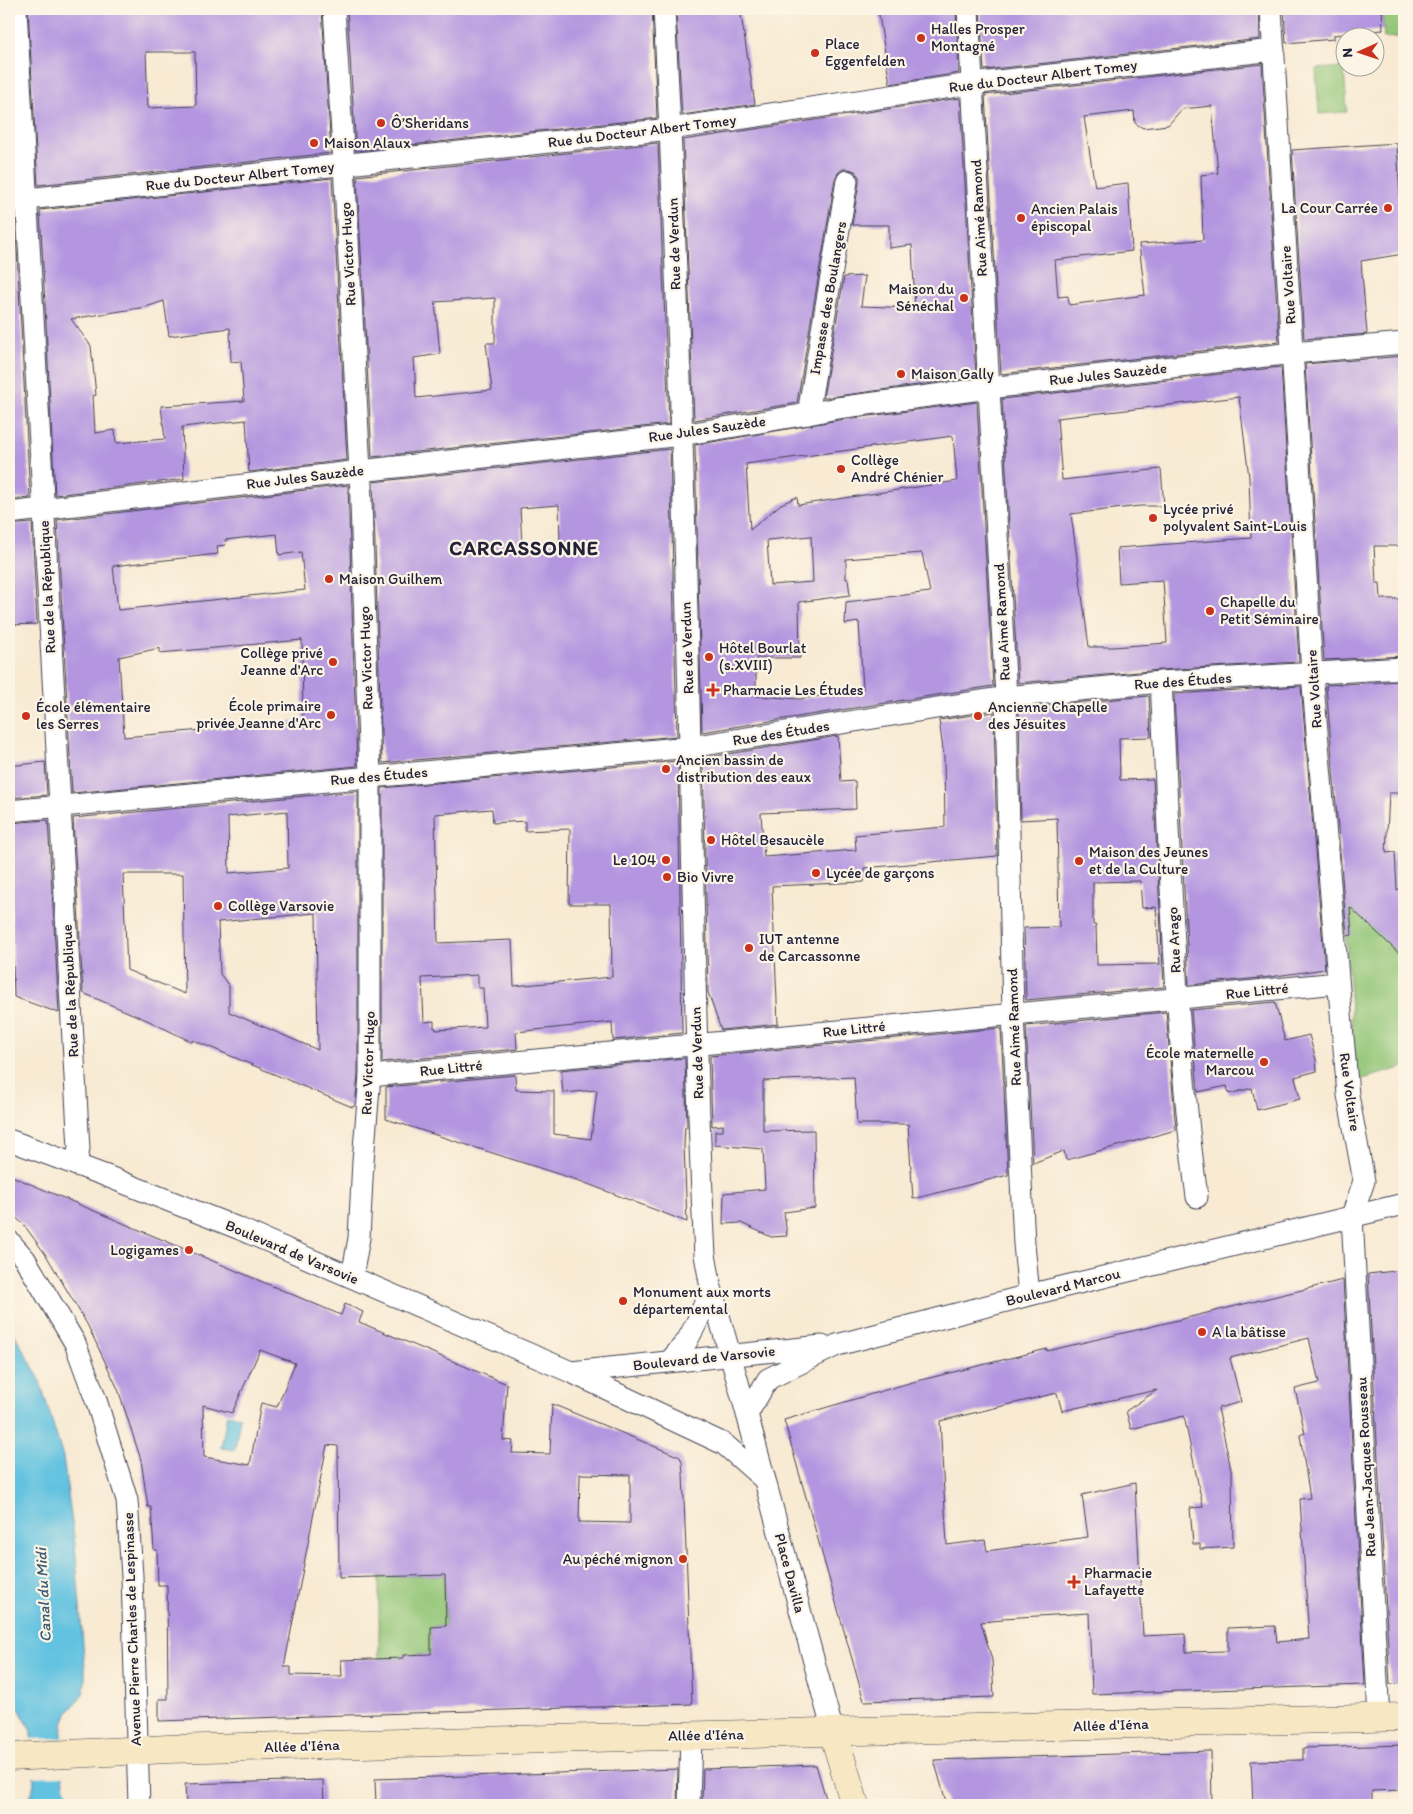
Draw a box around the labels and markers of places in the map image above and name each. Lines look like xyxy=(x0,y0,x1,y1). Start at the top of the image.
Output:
place label: Halles Prosper Montagné xyxy=(931,20,1025,55)
marker: Halles Prosper Montagné xyxy=(915,32,927,44)
place label: Place Eggenfelden xyxy=(825,35,906,70)
marker: Place Eggenfelden xyxy=(809,47,821,59)
place label: Ô’Sheridans xyxy=(391,114,469,132)
marker: Ô’Sheridans xyxy=(375,117,387,129)
place label: Maison Alaux xyxy=(324,134,411,152)
marker: Maison Alaux xyxy=(308,137,320,149)
place label: La Cour Carrée xyxy=(1281,199,1378,217)
place label: Ancien Palais épiscopal xyxy=(1031,200,1118,235)
marker: La Cour Carrée xyxy=(1382,202,1394,214)
marker: Ancien Palais épiscopal xyxy=(1015,212,1027,224)
place label: Maison du Sénéchal xyxy=(888,280,955,315)
marker: Maison du Sénéchal xyxy=(958,292,970,304)
place label: Maison Gally xyxy=(911,365,994,383)
marker: Maison Gally xyxy=(895,368,907,380)
place label: Collège André Chénier xyxy=(851,451,943,486)
marker: Collège André Chénier xyxy=(835,463,847,475)
place label: Lycée privé polyvalent Saint-Louis xyxy=(1163,500,1307,535)
marker: Lycée privé polyvalent Saint-Louis xyxy=(1147,512,1159,524)
place label: Maison Guilhem xyxy=(339,570,442,588)
marker: Maison Guilhem xyxy=(323,573,335,585)
place label: Chapelle du Petit Séminaire xyxy=(1220,593,1319,628)
marker: Chapelle du Petit Séminaire xyxy=(1204,605,1216,617)
place label: Hôtel Bourlat (s.XVIII) xyxy=(719,639,807,674)
place label: Collège privé Jeanne d'Arc xyxy=(240,644,323,679)
marker: Hôtel Bourlat (s.XVIII) xyxy=(703,651,715,663)
marker: Collège privé Jeanne d'Arc xyxy=(327,656,339,668)
place label: Pharmacie Les Études xyxy=(723,681,864,699)
marker: Pharmacie Les Études xyxy=(707,684,719,696)
place label: École primaire privée Jeanne d'Arc xyxy=(196,697,321,732)
place label: École élémentaire les Serres xyxy=(36,698,151,733)
place label: Ancienne Chapelle des Jésuites xyxy=(988,698,1107,733)
marker: École primaire privée Jeanne d'Arc xyxy=(325,709,337,721)
marker: École élémentaire les Serres xyxy=(20,710,32,722)
marker: Ancienne Chapelle des Jésuites xyxy=(972,710,984,722)
place label: Ancien bassin de distribution des eaux xyxy=(676,751,812,786)
marker: Ancien bassin de distribution des eaux xyxy=(660,763,672,775)
place label: Hôtel Besaucèle xyxy=(721,831,824,849)
marker: Hôtel Besaucèle xyxy=(705,834,717,846)
place label: Maison des Jeunes et de la Culture xyxy=(1089,843,1208,878)
place label: Le 104 xyxy=(613,851,656,869)
marker: Le 104 xyxy=(660,854,672,866)
marker: Maison des Jeunes et de la Culture xyxy=(1073,855,1085,867)
place label: Lycée de garçons xyxy=(826,864,935,882)
marker: Lycée de garçons xyxy=(810,867,822,879)
place label: Bio Vivre xyxy=(677,868,734,886)
marker: Bio Vivre xyxy=(661,871,673,883)
place label: Collège Varsovie xyxy=(228,897,334,915)
marker: Collège Varsovie xyxy=(212,900,224,912)
place label: IUT antenne de Carcassonne xyxy=(759,930,860,965)
marker: IUT antenne de Carcassonne xyxy=(743,942,755,954)
place label: École maternelle Marcou xyxy=(1146,1044,1255,1079)
marker: École maternelle Marcou xyxy=(1258,1056,1270,1068)
place label: Logigames xyxy=(110,1241,179,1259)
marker: Logigames xyxy=(183,1244,195,1256)
place label: Monument aux morts départemental xyxy=(633,1283,771,1318)
marker: Monument aux morts départemental xyxy=(617,1295,629,1307)
place label: A la bâtisse xyxy=(1212,1323,1286,1341)
marker: A la bâtisse xyxy=(1196,1326,1208,1338)
place label: Au péché mignon xyxy=(563,1550,674,1568)
marker: Au péché mignon xyxy=(677,1553,689,1565)
place label: Pharmacie Lafayette xyxy=(1084,1564,1152,1599)
marker: Pharmacie Lafayette xyxy=(1068,1576,1080,1588)

